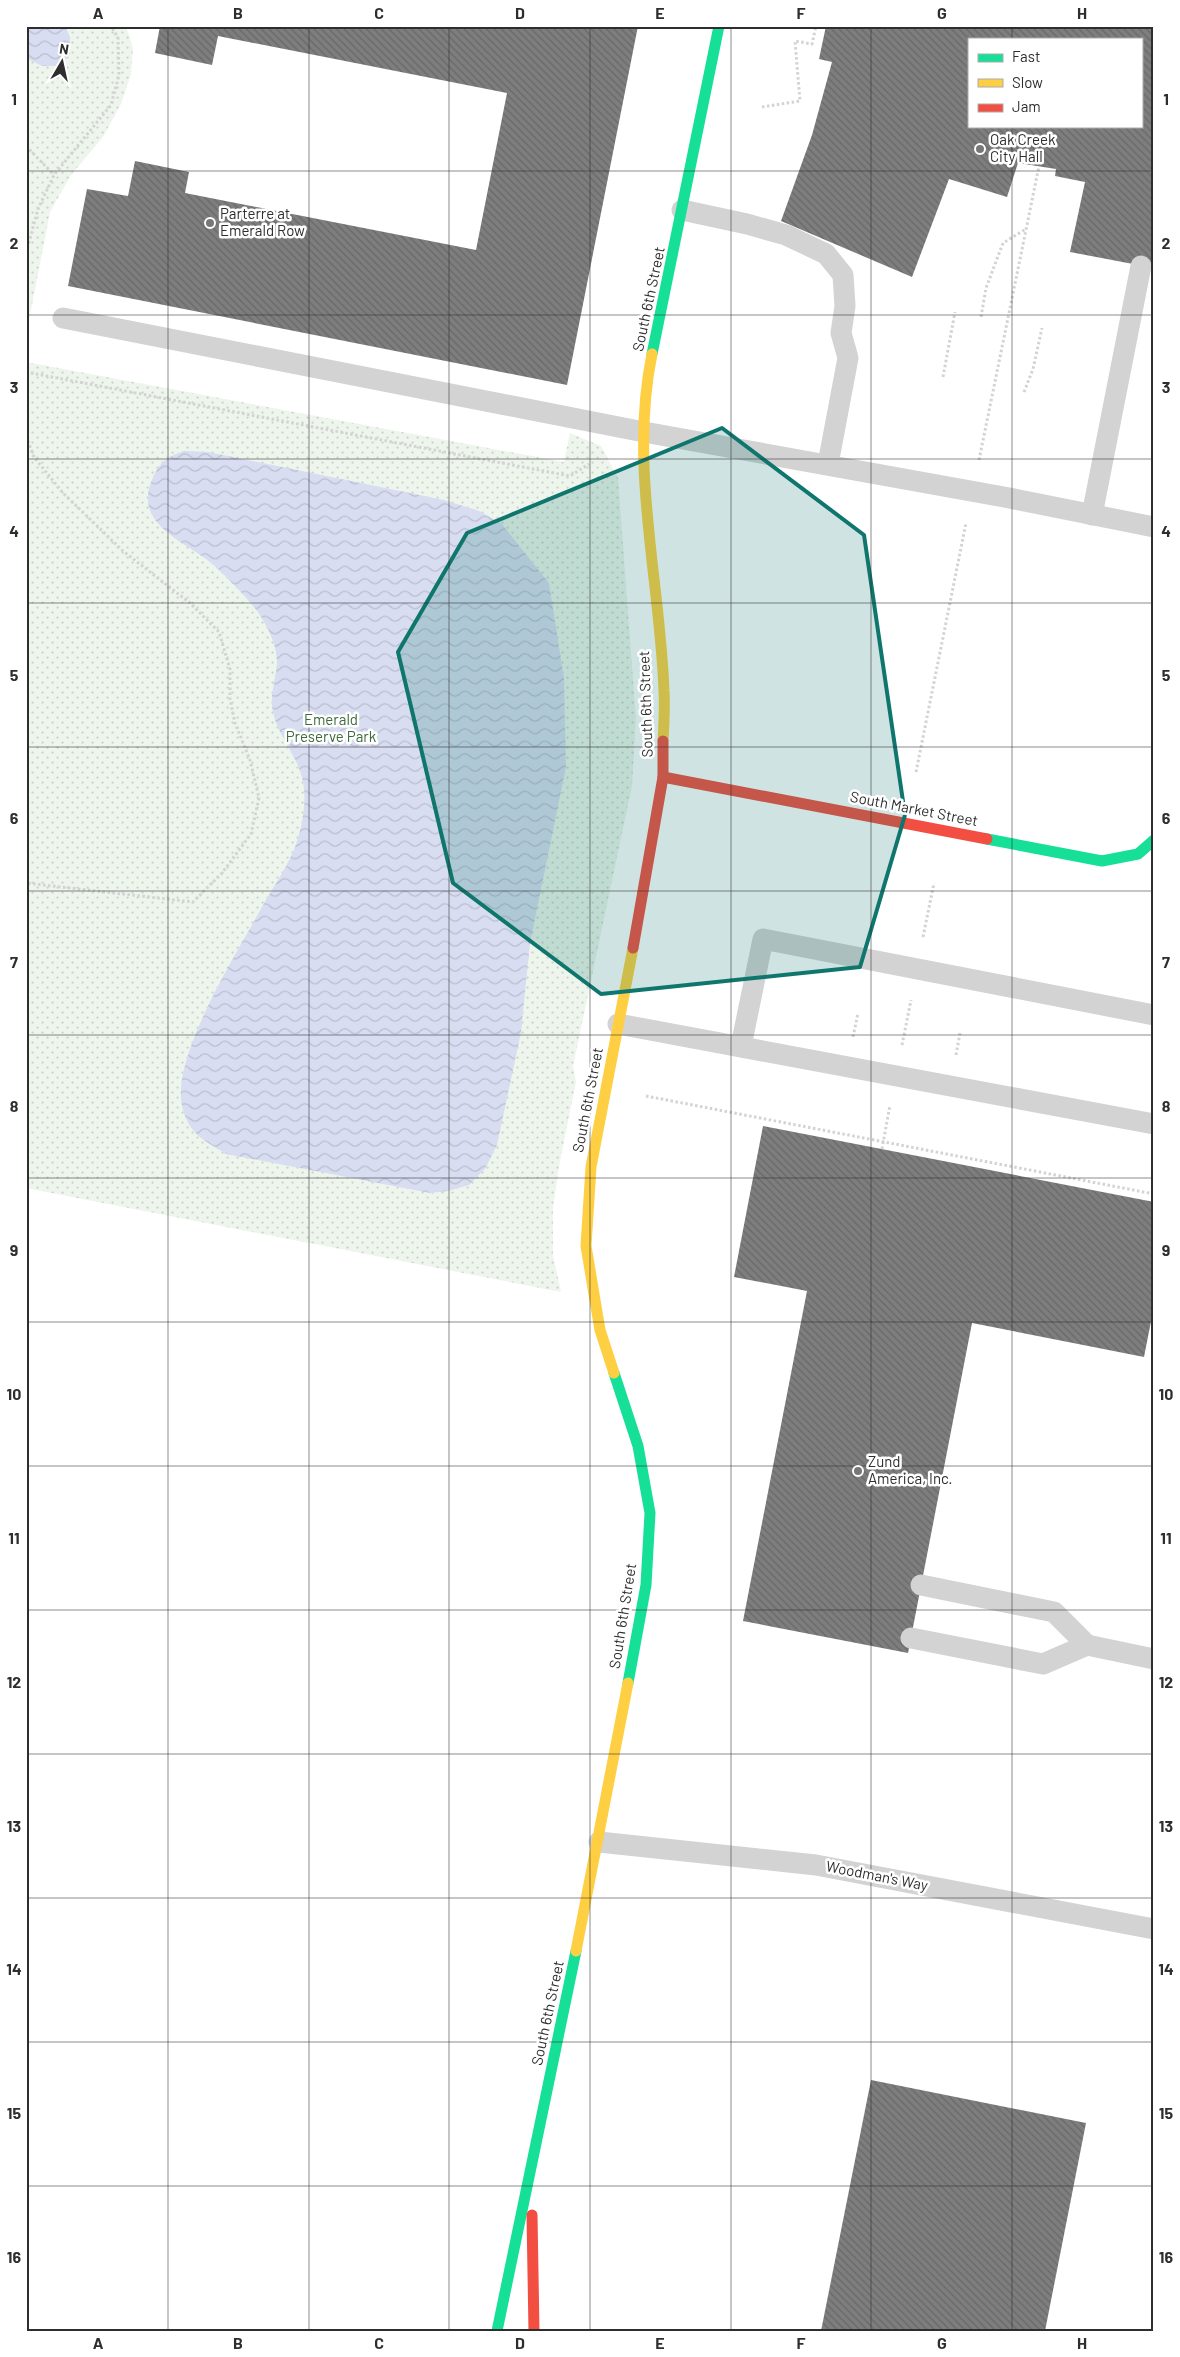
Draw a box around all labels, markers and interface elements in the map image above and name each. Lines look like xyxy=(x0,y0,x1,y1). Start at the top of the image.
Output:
text: A xyxy=(93,3,104,22)
text: B xyxy=(233,3,243,22)
text: C xyxy=(374,3,384,22)
text: D xyxy=(515,3,525,22)
text: E xyxy=(655,3,665,22)
text: F xyxy=(797,3,806,22)
text: G xyxy=(937,3,947,22)
text: H xyxy=(1077,3,1087,22)
north arrow xyxy=(38,38,88,88)
legend xyxy=(968,38,1142,128)
text: N xyxy=(58,40,70,58)
text: Fast xyxy=(1012,47,1040,65)
text: Slow xyxy=(1012,73,1043,91)
text: 1 xyxy=(11,89,17,108)
text: 1 xyxy=(1163,89,1169,108)
text: Jam xyxy=(1012,97,1041,115)
place label: Oak Creek City Hall xyxy=(990,130,1056,165)
marker: Oak Creek City Hall xyxy=(974,143,986,155)
place label: Parterre at Emerald Row xyxy=(220,204,305,239)
marker: Parterre at Emerald Row xyxy=(204,217,216,229)
text: 2 xyxy=(10,233,19,252)
text: 2 xyxy=(1162,233,1171,252)
street label: South 6th Street xyxy=(628,245,668,353)
text: 3 xyxy=(10,377,18,396)
text: 3 xyxy=(1162,377,1170,396)
text: 4 xyxy=(9,521,19,540)
text: 4 xyxy=(1161,521,1171,540)
street label: South 6th Street xyxy=(634,650,656,758)
text: 5 xyxy=(10,665,19,684)
text: 5 xyxy=(1162,665,1171,684)
park label: Emerald Preserve Park xyxy=(286,710,377,745)
street label: South Market Street xyxy=(849,787,980,829)
text: 6 xyxy=(10,808,19,827)
text: 6 xyxy=(1162,808,1171,827)
text: 7 xyxy=(10,952,18,971)
text: 7 xyxy=(1162,952,1170,971)
street label: South 6th Street xyxy=(568,1046,606,1154)
text: 8 xyxy=(10,1096,19,1115)
text: 8 xyxy=(1162,1096,1171,1115)
text: 9 xyxy=(10,1240,18,1259)
text: 9 xyxy=(1162,1240,1170,1259)
text: 10 xyxy=(7,1384,21,1403)
text: 10 xyxy=(1159,1384,1173,1403)
place label: Zund America, Inc. xyxy=(868,1452,953,1487)
marker: Zund America, Inc. xyxy=(852,1465,864,1477)
text: 11 xyxy=(8,1528,20,1547)
text: 11 xyxy=(1160,1528,1172,1547)
street label: South 6th Street xyxy=(605,1562,639,1670)
text: 12 xyxy=(7,1672,21,1691)
text: 12 xyxy=(1159,1672,1173,1691)
text: 13 xyxy=(7,1816,21,1835)
text: 13 xyxy=(1159,1816,1173,1835)
street label: Woodman's Way xyxy=(825,1856,930,1894)
text: 14 xyxy=(6,1959,22,1978)
street label: South 6th Street xyxy=(527,1959,567,2067)
text: 14 xyxy=(1158,1959,1174,1978)
text: 15 xyxy=(7,2103,22,2122)
text: 15 xyxy=(1159,2103,1174,2122)
text: 16 xyxy=(7,2247,22,2266)
text: 16 xyxy=(1159,2247,1174,2266)
text: A xyxy=(93,2333,104,2352)
text: B xyxy=(233,2333,243,2352)
text: C xyxy=(374,2333,384,2352)
text: D xyxy=(515,2333,525,2352)
text: E xyxy=(655,2333,665,2352)
text: F xyxy=(797,2333,806,2352)
text: G xyxy=(937,2333,947,2352)
text: H xyxy=(1077,2333,1087,2352)

